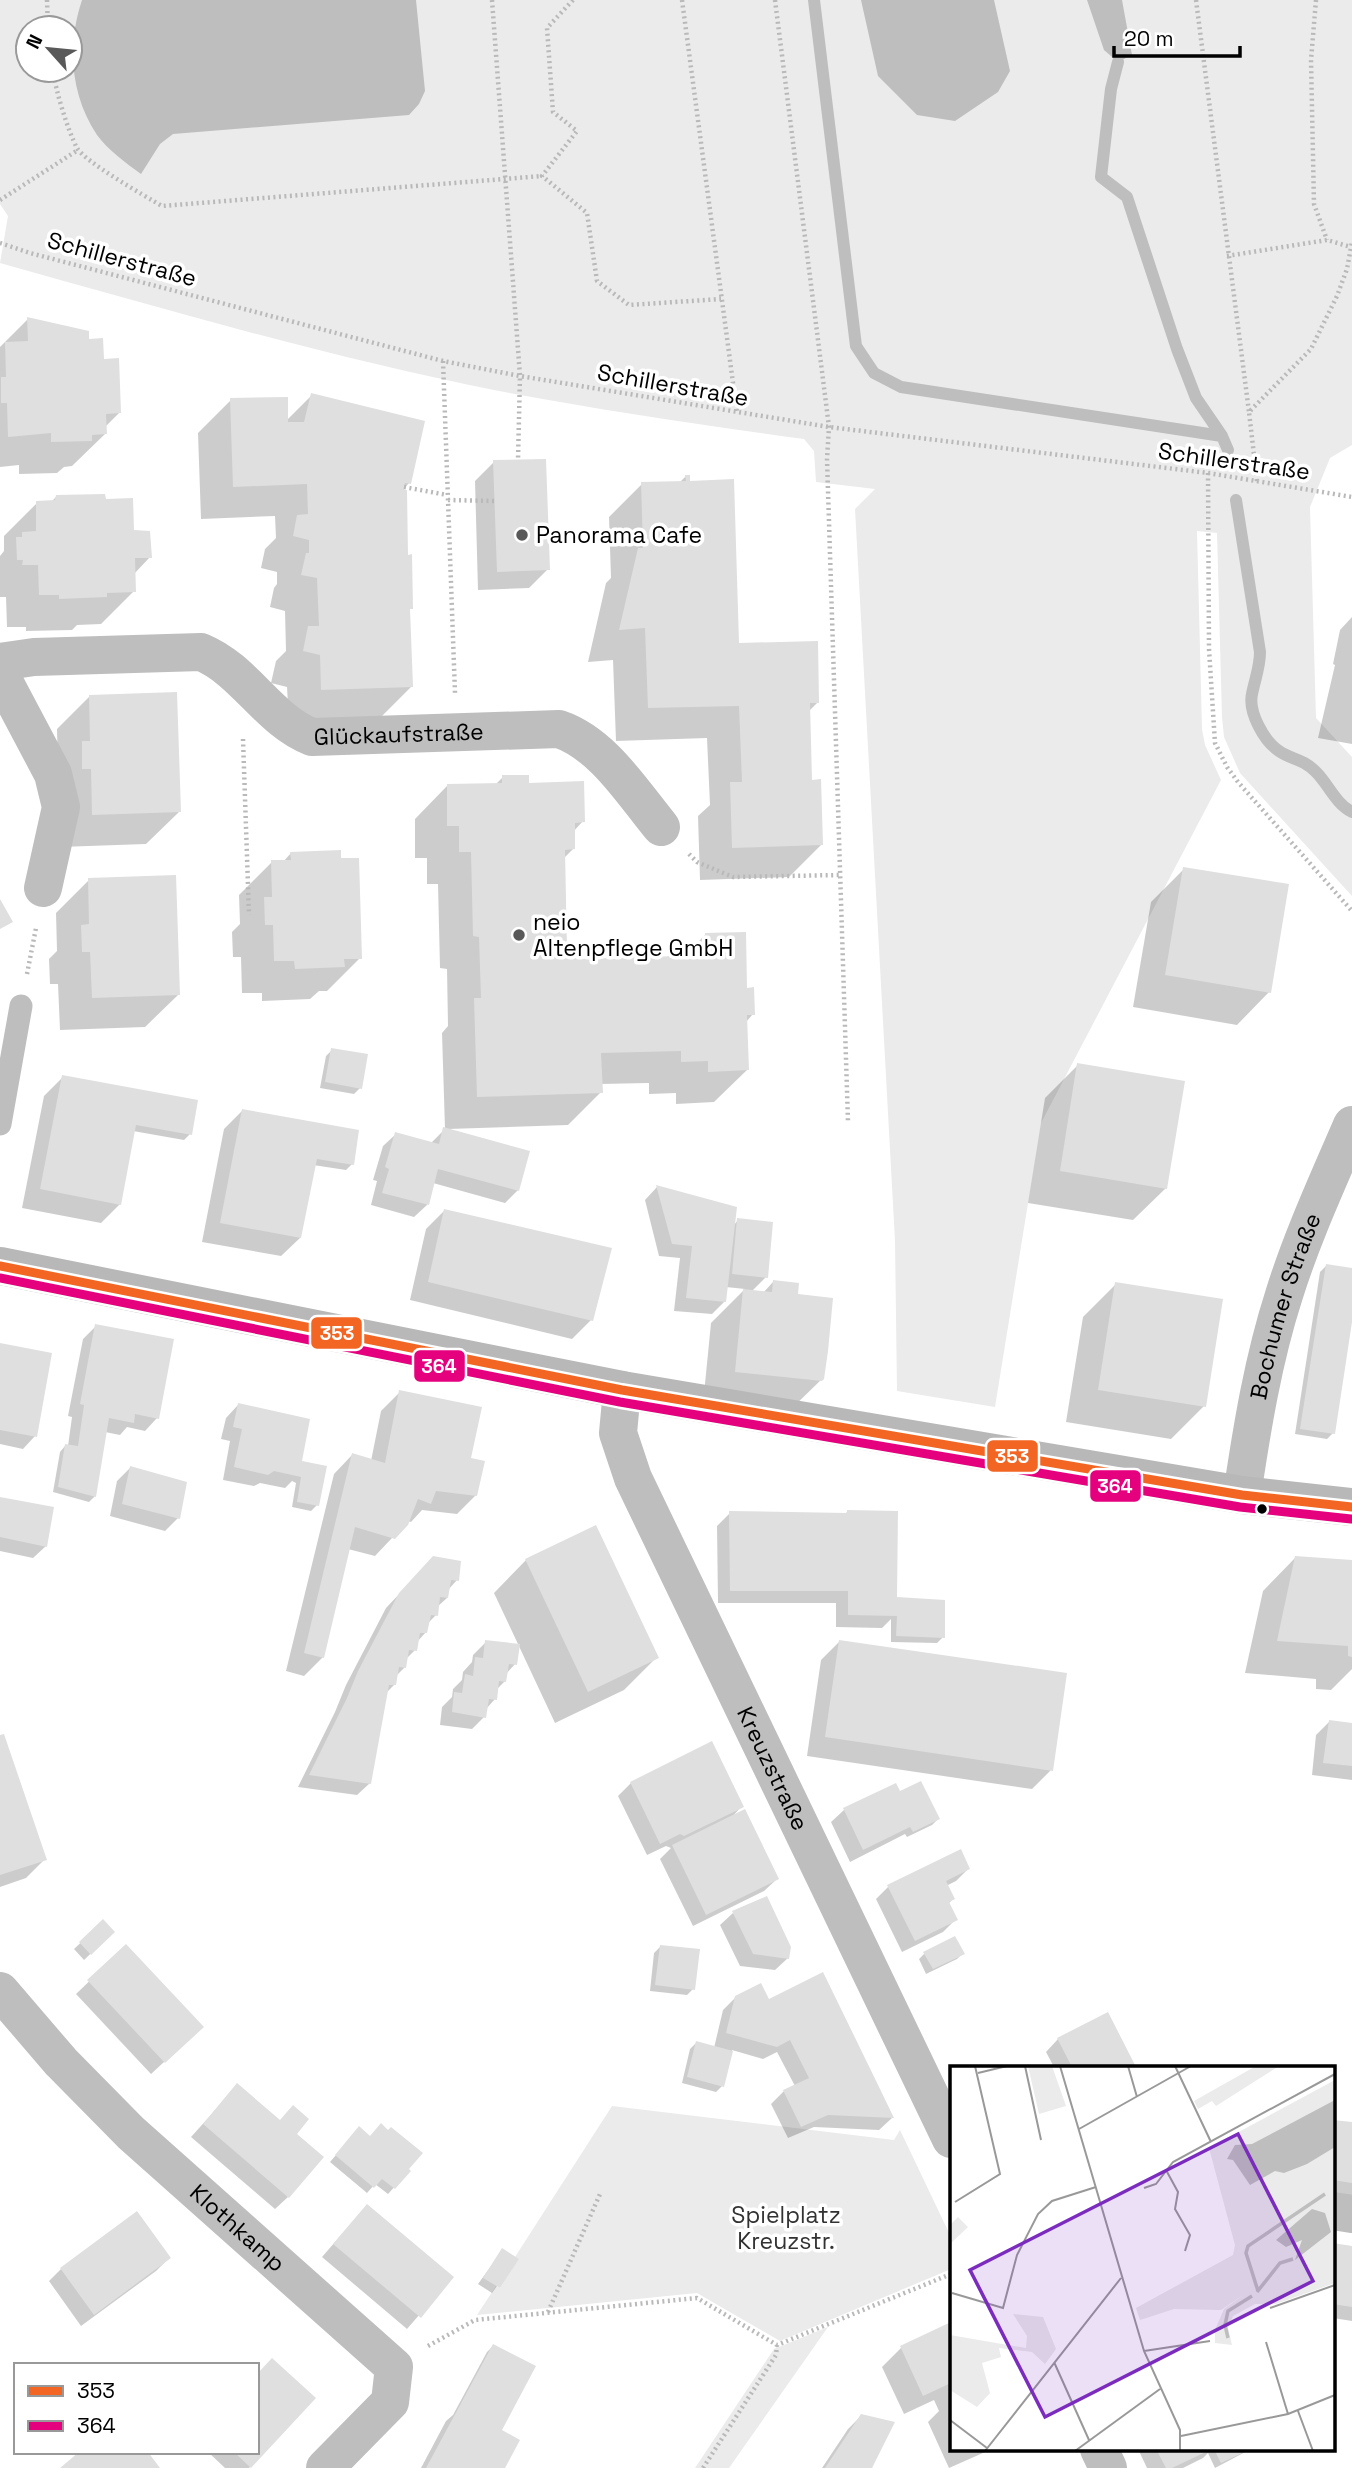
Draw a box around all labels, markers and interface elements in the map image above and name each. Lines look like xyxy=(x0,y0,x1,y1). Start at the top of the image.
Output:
north arrow xyxy=(14,14,84,84)
scale bar xyxy=(1114,14,1240,58)
text: 20 m xyxy=(1124,25,1174,52)
text: N xyxy=(20,30,48,53)
street label: Schillerstraße xyxy=(44,225,200,293)
street label: Schillerstraße xyxy=(595,357,751,413)
street label: Schillerstraße xyxy=(1156,436,1312,486)
place label: Panorama Cafe xyxy=(536,520,702,550)
marker: Panorama Cafe xyxy=(514,527,530,543)
street label: Glückaufstraße xyxy=(313,716,484,752)
place label: neio Altenpflege GmbH xyxy=(533,907,733,963)
marker: neio Altenpflege GmbH xyxy=(511,927,527,943)
street label: Bochumer Straße xyxy=(1243,1209,1328,1402)
line badge: 353 xyxy=(310,1316,363,1350)
text: 353 xyxy=(320,1321,354,1346)
line badge: 364 xyxy=(413,1349,466,1383)
text: 364 xyxy=(421,1354,457,1379)
line badge: 353 xyxy=(986,1439,1039,1473)
text: 353 xyxy=(995,1444,1029,1469)
line badge: 364 xyxy=(1089,1469,1142,1503)
text: 364 xyxy=(1097,1474,1133,1499)
unlabelled marker xyxy=(1255,1502,1269,1516)
street label: Kreuzstraße xyxy=(730,1702,815,1835)
inset map xyxy=(950,2066,1334,2450)
street label: Klothkamp xyxy=(184,2177,292,2278)
park label: Spielplatz Kreuzstr. xyxy=(731,2200,841,2256)
legend xyxy=(14,2363,259,2454)
text: 353 xyxy=(77,2377,115,2404)
text: 364 xyxy=(77,2412,116,2439)

